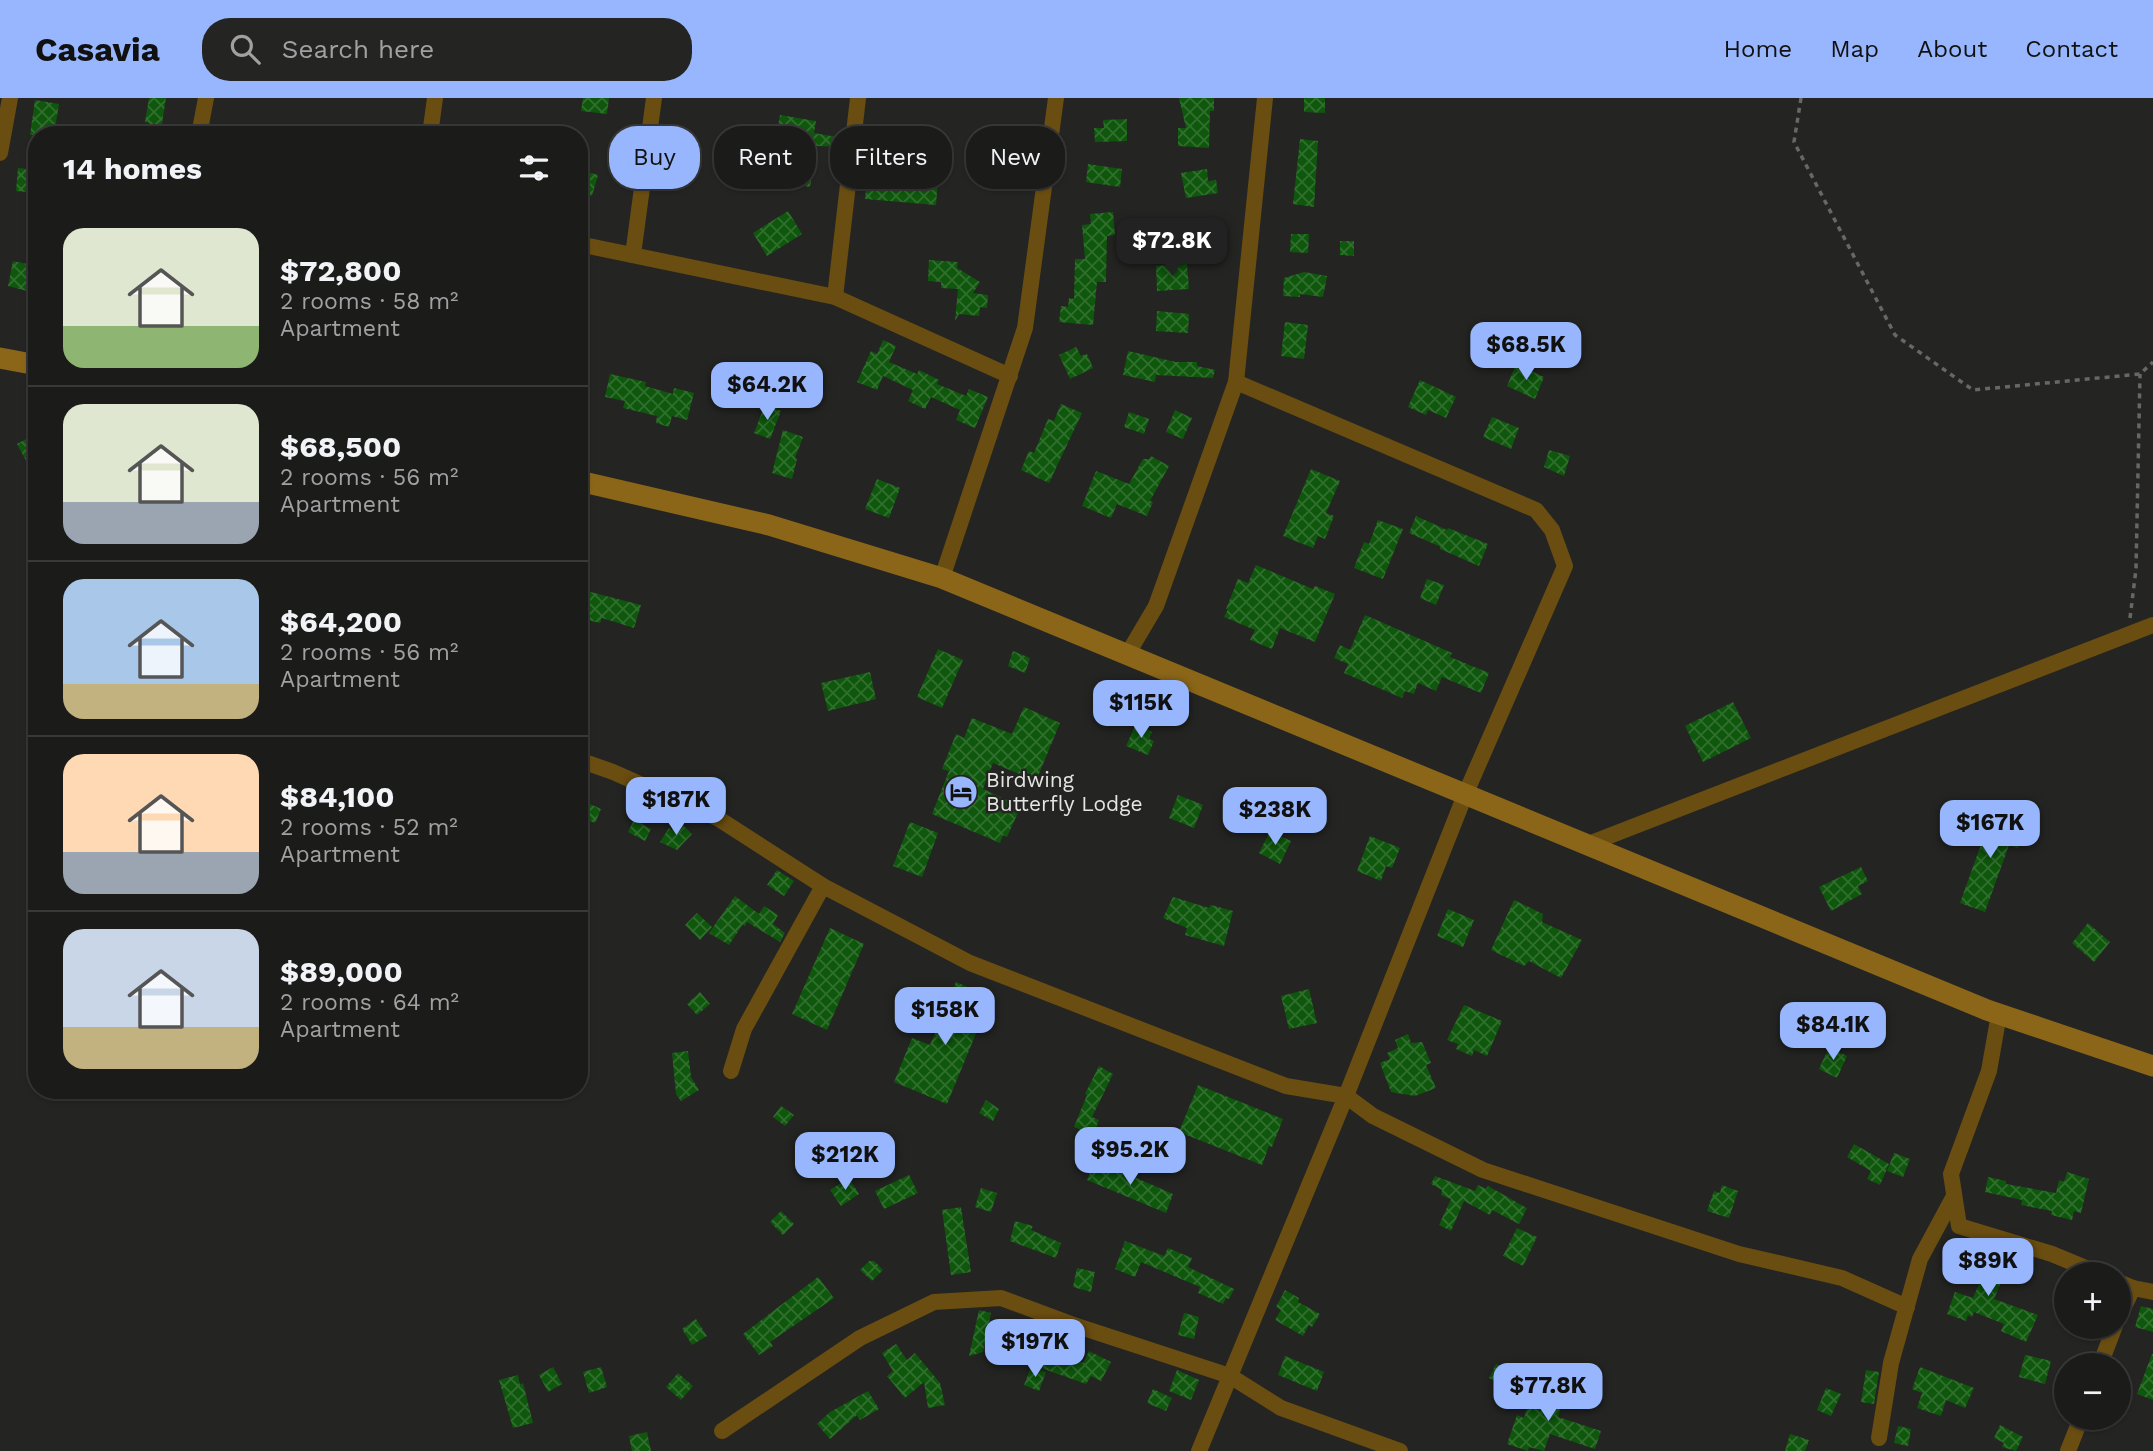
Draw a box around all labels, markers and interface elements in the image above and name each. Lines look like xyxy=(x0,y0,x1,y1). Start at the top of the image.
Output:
search box xyxy=(202,18,692,81)
text: Casavia xyxy=(35,30,160,69)
icon: search xyxy=(226,30,264,68)
text: Search here xyxy=(282,34,434,64)
text: Home xyxy=(1724,35,1792,63)
text: Map xyxy=(1830,35,1879,63)
text: About xyxy=(1917,35,1987,63)
text: Contact xyxy=(2025,35,2118,63)
chip: Buy xyxy=(609,126,700,189)
chip: Rent xyxy=(714,126,816,189)
chip: Filters xyxy=(830,126,952,189)
chip: New xyxy=(966,126,1065,189)
icon: filters xyxy=(515,149,553,187)
text: 14 homes xyxy=(63,151,202,186)
pin: $72.8K xyxy=(1115,218,1229,278)
text: $72.8K xyxy=(1132,227,1212,254)
text: $72,800 xyxy=(280,253,402,288)
icon: home xyxy=(119,256,203,340)
text: 2 rooms · 58 m² xyxy=(280,288,459,315)
text: Apartment xyxy=(280,315,400,342)
pin: $68.5K xyxy=(1469,322,1583,382)
text: $68.5K xyxy=(1486,331,1566,358)
pin: $64.2K xyxy=(710,362,824,422)
text: $64.2K xyxy=(727,371,807,398)
text: $68,500 xyxy=(280,429,401,464)
icon: home xyxy=(119,432,203,516)
text: 2 rooms · 56 m² xyxy=(280,464,458,491)
text: Apartment xyxy=(280,491,400,518)
text: $64,200 xyxy=(280,604,402,639)
icon: home xyxy=(119,607,203,691)
text: 2 rooms · 56 m² xyxy=(280,639,458,666)
text: Apartment xyxy=(280,666,400,693)
pin: $115K xyxy=(1092,680,1190,740)
text: $115K xyxy=(1109,689,1173,716)
place label: Birdwing Butterfly Lodge xyxy=(986,767,1143,816)
hotel icon: Birdwing Butterfly Lodge xyxy=(942,773,980,811)
pin: $187K xyxy=(627,778,725,837)
text: $84,100 xyxy=(280,779,395,814)
icon: home xyxy=(119,782,203,866)
text: $187K xyxy=(642,786,710,813)
pin: $238K xyxy=(1226,788,1324,847)
text: $238K xyxy=(1239,796,1311,823)
pin: $167K xyxy=(1941,800,2039,860)
text: $167K xyxy=(1956,809,2024,836)
text: 2 rooms · 52 m² xyxy=(280,814,458,841)
text: Apartment xyxy=(280,841,400,868)
text: $89,000 xyxy=(280,954,403,989)
icon: home xyxy=(119,957,203,1041)
pin: $158K xyxy=(896,988,994,1047)
text: 2 rooms · 64 m² xyxy=(280,989,459,1016)
text: $158K xyxy=(911,996,979,1023)
pin: $84.1K xyxy=(1776,1002,1890,1062)
text: $84.1K xyxy=(1796,1011,1870,1038)
text: Apartment xyxy=(280,1016,400,1043)
pin: $95.2K xyxy=(1073,1128,1187,1187)
pin: $212K xyxy=(796,1132,894,1192)
text: $95.2K xyxy=(1091,1136,1169,1163)
text: $212K xyxy=(811,1141,879,1168)
pin: $89K xyxy=(1947,1238,2029,1298)
text: $89K xyxy=(1958,1247,2018,1274)
map controls xyxy=(2054,1262,2131,1430)
button: + xyxy=(2054,1262,2131,1339)
pin: $197K xyxy=(986,1320,1084,1379)
text: $197K xyxy=(1001,1328,1069,1355)
button: − xyxy=(2054,1353,2131,1430)
pin: $77.8K xyxy=(1491,1364,1605,1423)
text: $77.8K xyxy=(1510,1372,1587,1399)

